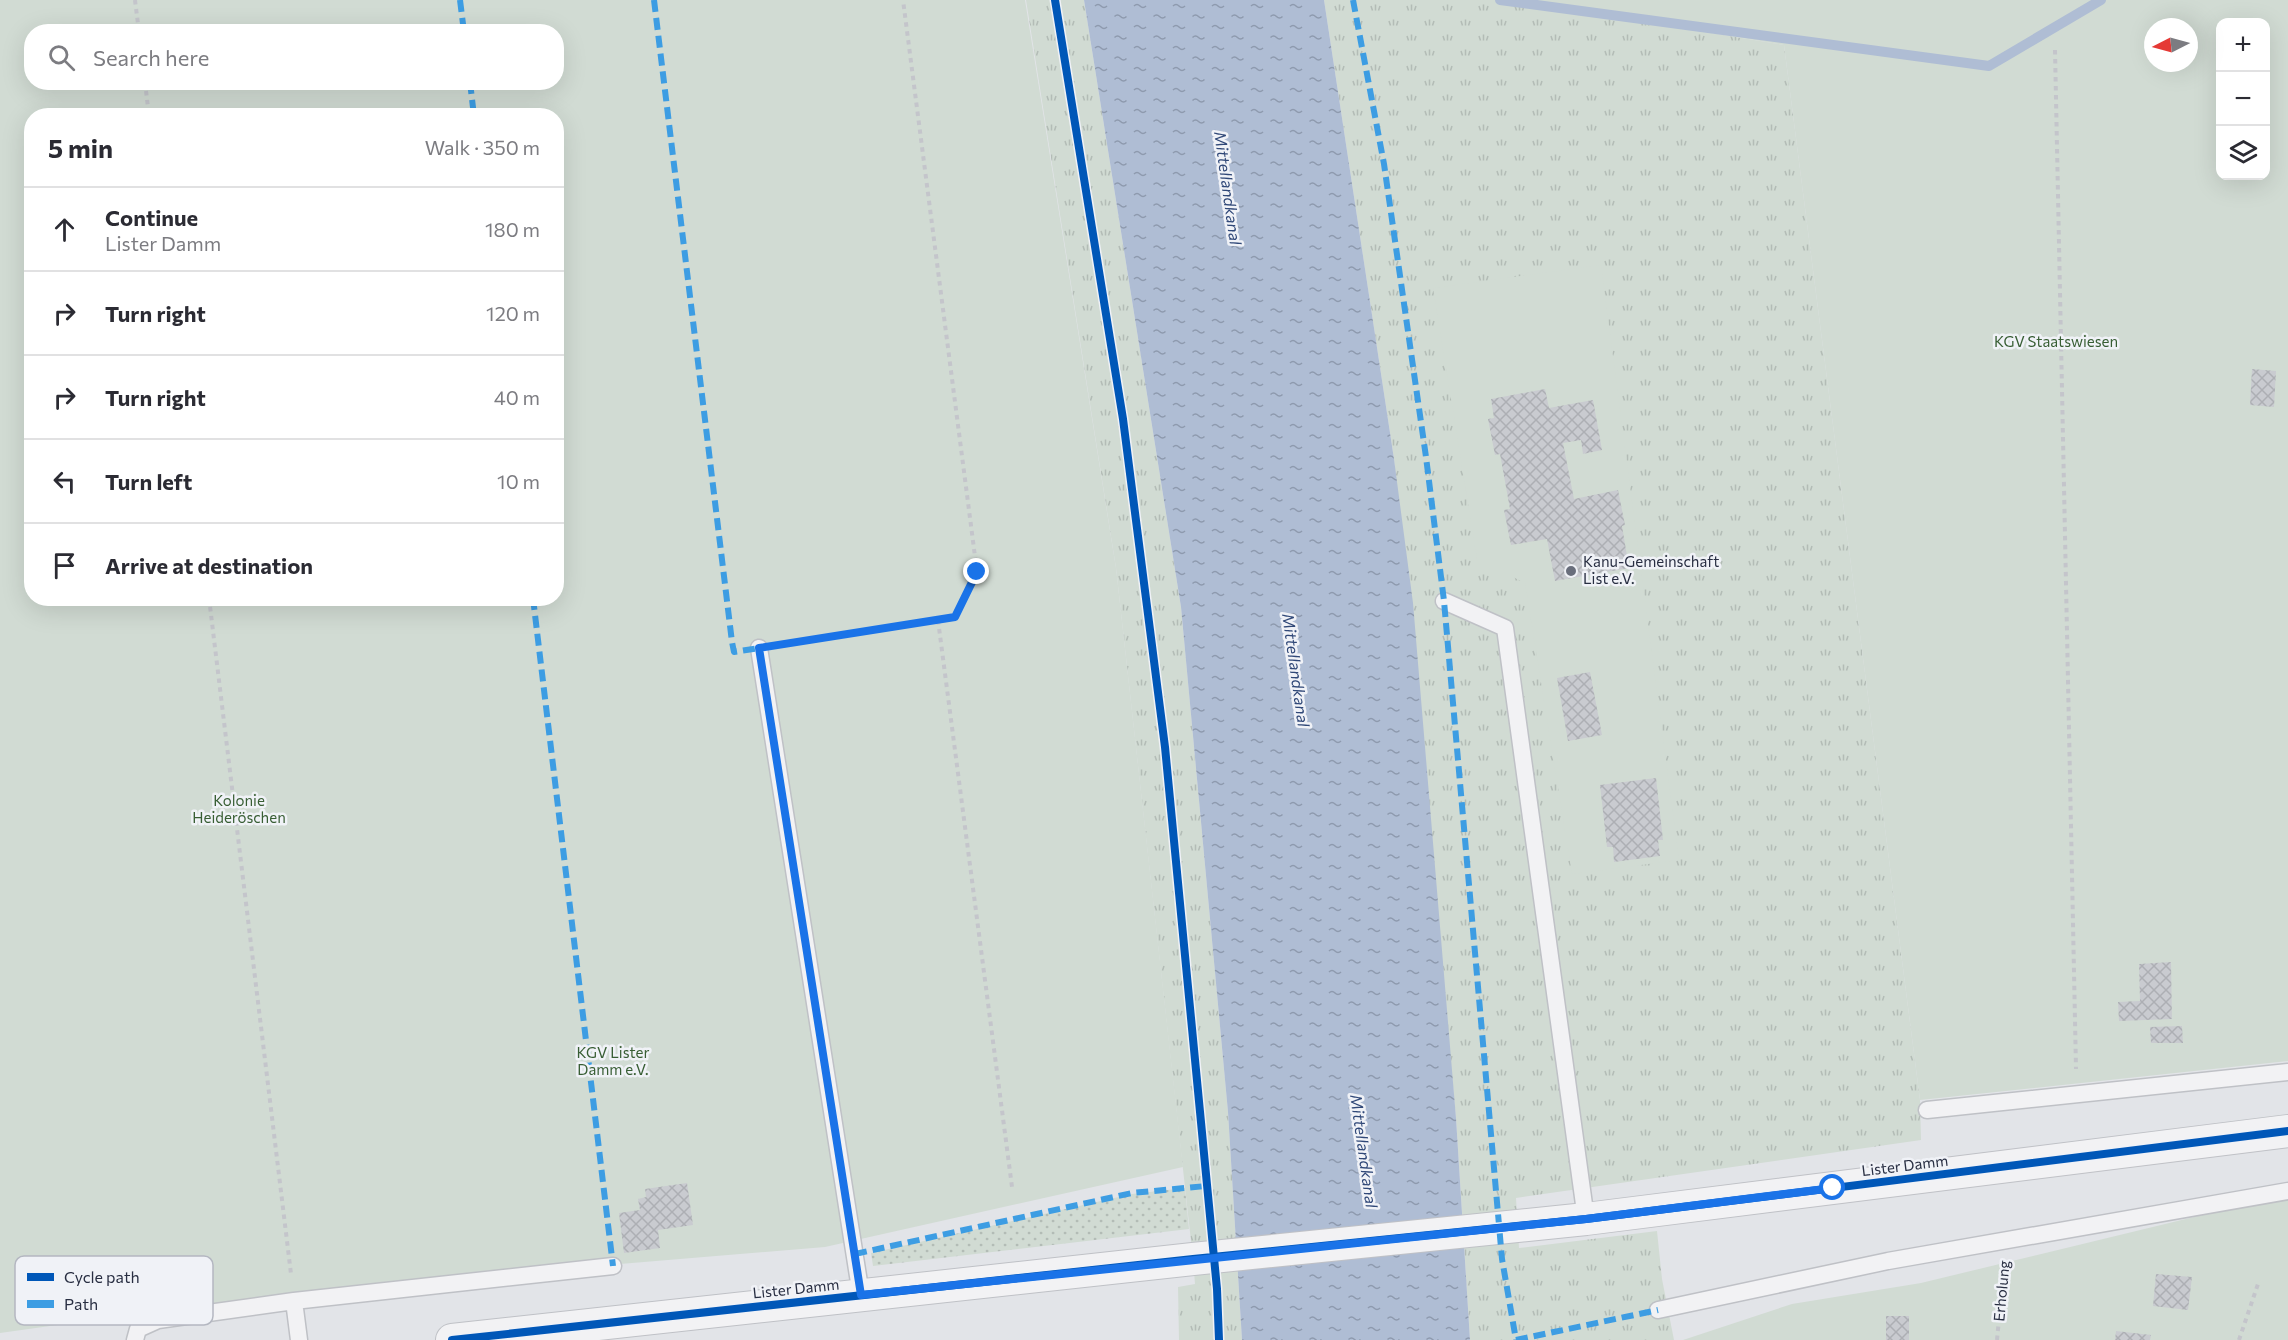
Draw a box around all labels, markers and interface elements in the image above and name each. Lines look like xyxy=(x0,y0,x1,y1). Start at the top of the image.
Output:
north arrow xyxy=(2144,18,2198,72)
map controls xyxy=(2216,18,2270,180)
button: + xyxy=(2216,18,2270,72)
search box xyxy=(24,24,564,90)
icon: search xyxy=(45,41,78,74)
text: Search here xyxy=(93,44,209,71)
button: − xyxy=(2216,72,2270,126)
button: layers xyxy=(2216,126,2270,180)
water label: Mittellandkanal xyxy=(1211,130,1246,247)
text: 5 min xyxy=(48,132,113,163)
text: Walk · 350 m xyxy=(425,135,540,159)
text: Continue xyxy=(105,204,198,231)
icon: ahead xyxy=(48,213,81,246)
text: 180 m xyxy=(485,217,540,241)
text: Lister Damm xyxy=(105,231,221,255)
icon: right xyxy=(48,297,81,330)
text: Turn right xyxy=(105,300,206,327)
text: 120 m xyxy=(486,301,540,325)
park label: KGV Staatswiesen xyxy=(1994,332,2118,350)
icon: right xyxy=(48,381,81,414)
text: Turn right xyxy=(105,384,206,411)
text: 40 m xyxy=(494,385,540,409)
icon: left xyxy=(48,465,81,498)
text: Turn left xyxy=(105,468,192,495)
text: 10 m xyxy=(497,469,540,493)
icon: arrive xyxy=(48,549,81,582)
text: Arrive at destination xyxy=(105,552,313,579)
place label: Kanu-Gemeinschaft List e.V. xyxy=(1583,552,1719,587)
route end xyxy=(963,558,989,584)
marker: Kanu-Gemeinschaft List e.V. xyxy=(1564,564,1578,578)
water label: Mittellandkanal xyxy=(1279,612,1314,729)
park label: Kolonie Heideröschen xyxy=(192,791,286,826)
park label: KGV Lister Damm e.V. xyxy=(577,1043,649,1078)
water label: Mittellandkanal xyxy=(1347,1093,1382,1210)
street label: Lister Damm xyxy=(1861,1151,1949,1179)
route start xyxy=(1819,1174,1845,1200)
legend xyxy=(15,1256,213,1325)
street label: Erholung xyxy=(1989,1260,2013,1322)
text: Cycle path xyxy=(64,1267,140,1286)
street label: Lister Damm xyxy=(752,1275,840,1302)
text: Path xyxy=(64,1294,98,1313)

